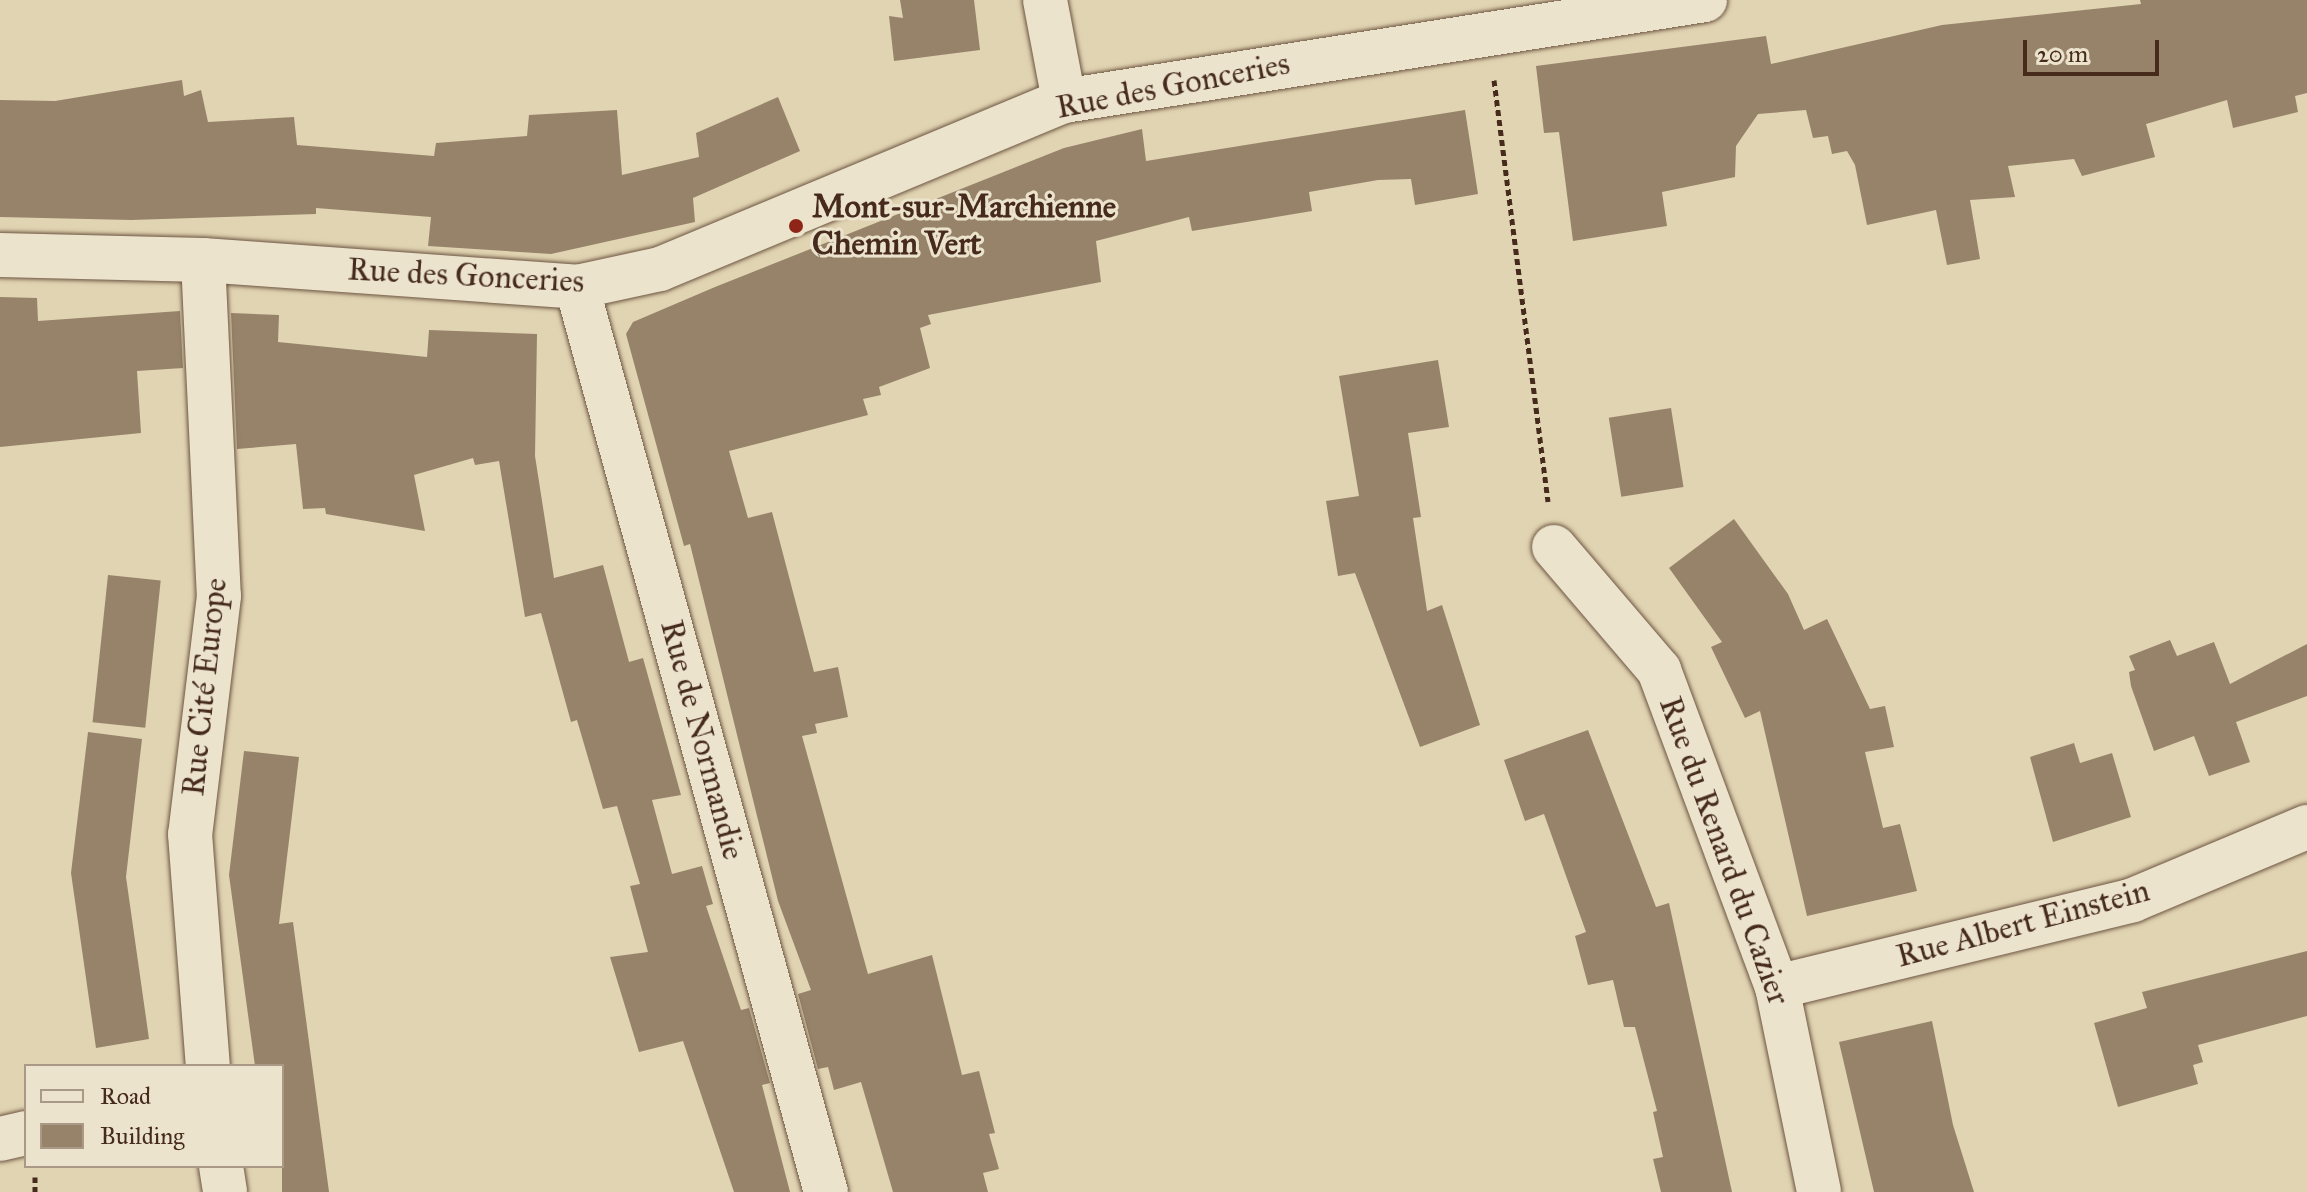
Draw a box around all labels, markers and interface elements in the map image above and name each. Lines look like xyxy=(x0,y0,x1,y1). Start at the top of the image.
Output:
scale bar xyxy=(2027,24,2163,74)
text: 20 m xyxy=(2037,39,2088,69)
street label: Rue des Gonceries xyxy=(1053,45,1293,127)
place label: Mont-sur-Marchienne Chemin Vert xyxy=(812,189,1116,264)
marker: Mont-sur-Marchienne Chemin Vert xyxy=(787,217,805,235)
street label: Rue des Gonceries xyxy=(347,251,585,301)
street label: Rue Cité Europe xyxy=(174,576,236,798)
street label: Rue de Normandie xyxy=(652,616,752,864)
street label: Rue du Renard du Cazier xyxy=(1650,692,1798,1010)
street label: Rue Albert Einstein xyxy=(1892,872,2154,976)
legend xyxy=(24,1064,284,1168)
text: Road xyxy=(100,1081,151,1111)
text: Building xyxy=(100,1121,185,1151)

